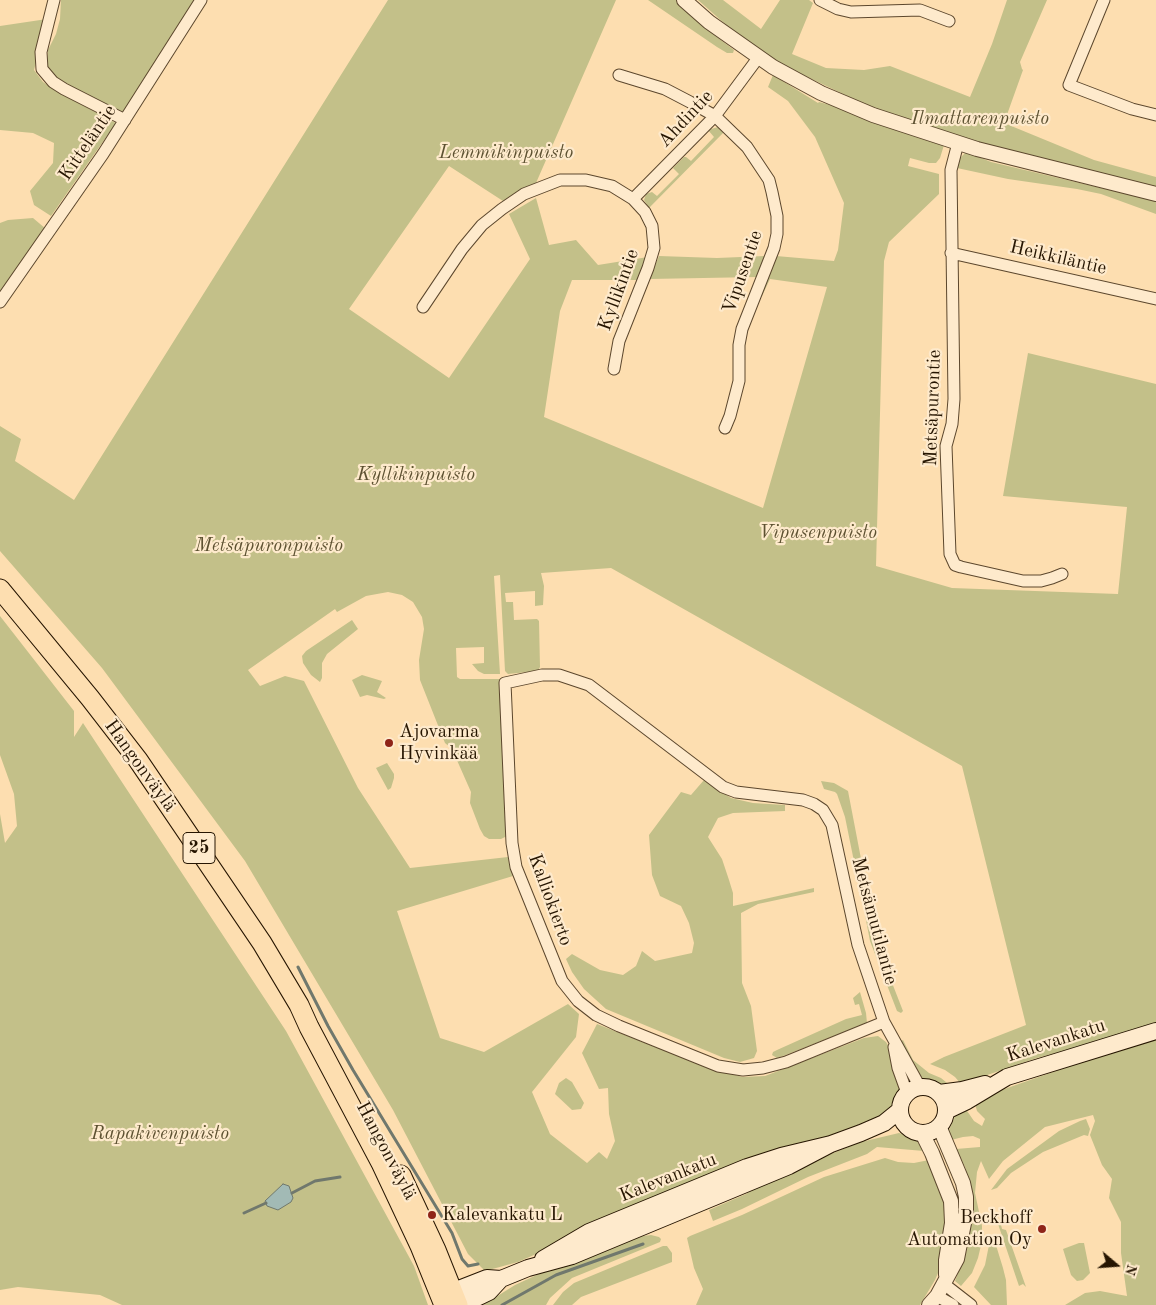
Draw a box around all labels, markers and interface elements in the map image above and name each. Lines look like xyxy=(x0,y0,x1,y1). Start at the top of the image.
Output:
street label: Ahdintie xyxy=(654,85,718,153)
street label: Kitteläntie xyxy=(54,101,122,185)
park label: Ilmattarenpuisto xyxy=(911,108,1049,130)
park label: Lemmikinpuisto xyxy=(439,142,573,164)
street label: Vipusentie xyxy=(718,227,768,317)
street label: Heikkiläntie xyxy=(1007,236,1109,280)
street label: Kyllikintie xyxy=(594,246,644,334)
street label: Metsäpurontie xyxy=(920,349,946,467)
park label: Kyllikinpuisto xyxy=(357,464,475,486)
park label: Vipusenpuisto xyxy=(759,522,877,544)
park label: Metsäpuronpuisto xyxy=(195,535,343,557)
street label: Hangonväylä xyxy=(99,715,181,817)
place label: Ajovarma Hyvinkää xyxy=(399,721,479,765)
marker: Ajovarma Hyvinkää xyxy=(383,737,395,749)
road number: 25 xyxy=(183,832,215,864)
street label: Kalliokierto xyxy=(523,851,577,949)
street label: Metsämutilantie xyxy=(846,855,902,987)
street label: Kalevankatu xyxy=(1004,1014,1108,1068)
street label: Hangonväylä xyxy=(351,1098,421,1204)
park label: Rapakivenpuisto xyxy=(91,1123,229,1145)
street label: Kalevankatu xyxy=(616,1148,720,1208)
place label: Kalevankatu L xyxy=(442,1204,563,1226)
place label: Beckhoff Automation Oy xyxy=(907,1207,1032,1251)
marker: Kalevankatu L xyxy=(426,1209,438,1221)
marker: Beckhoff Automation Oy xyxy=(1036,1223,1048,1235)
north arrow xyxy=(1091,1240,1141,1290)
text: N xyxy=(1122,1262,1139,1277)

